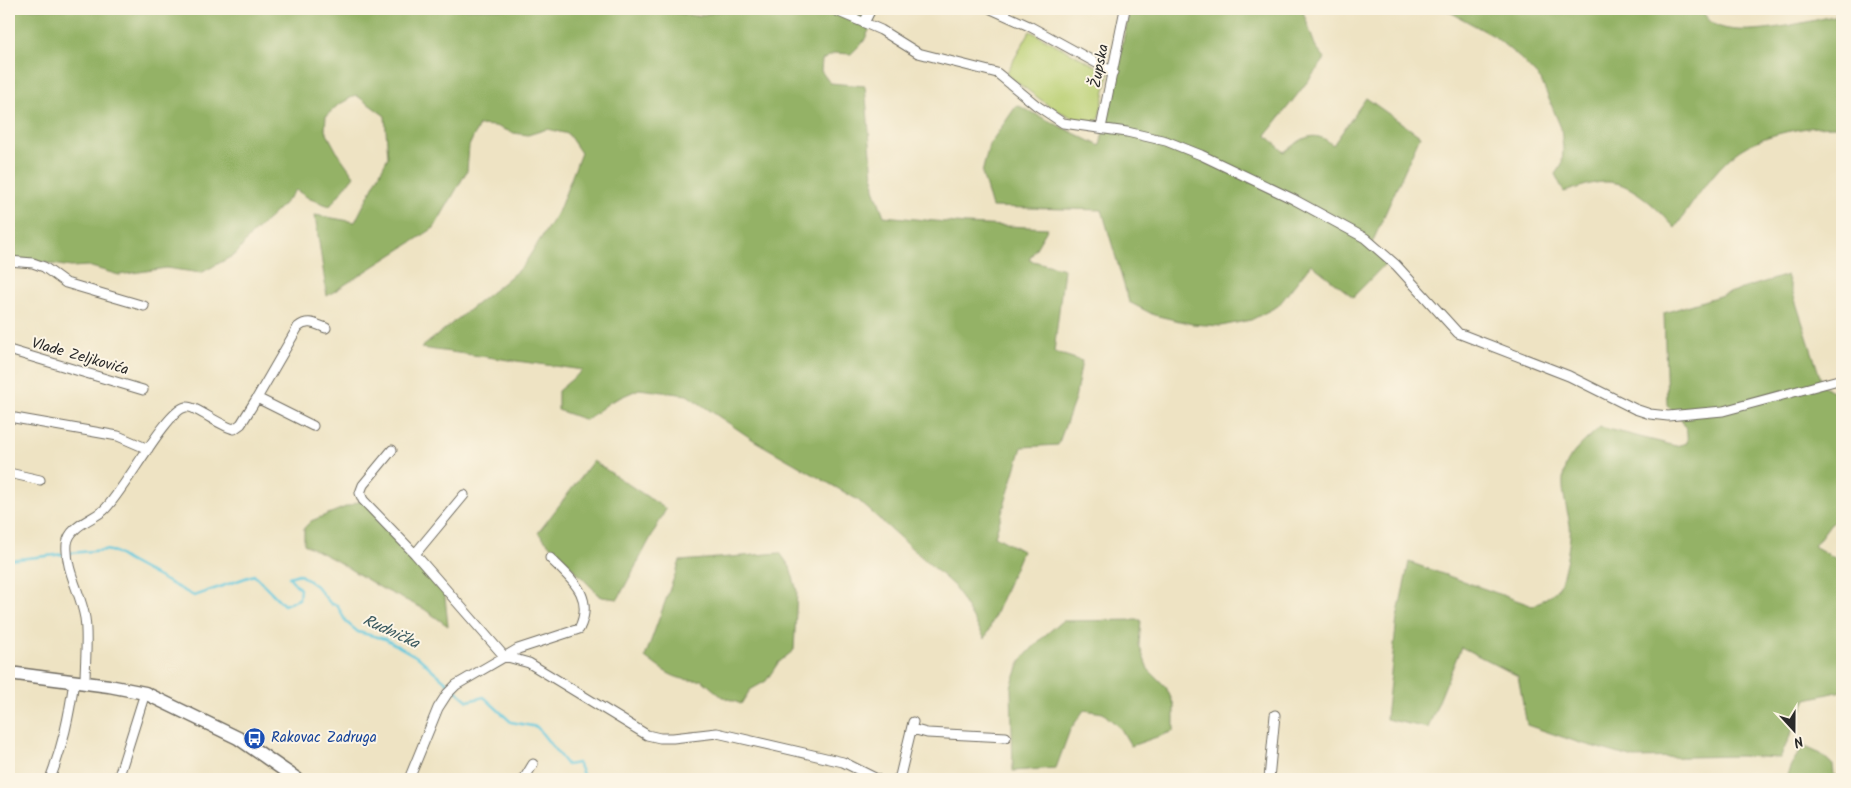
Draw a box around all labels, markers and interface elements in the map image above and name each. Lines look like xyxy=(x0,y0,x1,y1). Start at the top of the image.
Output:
street label: Župska xyxy=(1084,42,1116,90)
street label: Vlade Zeljkovića xyxy=(29,332,131,382)
water label: Rudnička xyxy=(359,608,425,657)
north arrow xyxy=(1768,706,1818,756)
bus stop icon: Rakovac Zadruga xyxy=(243,726,267,750)
place label: Rakovac Zadruga xyxy=(271,726,377,750)
text: N xyxy=(1790,729,1806,753)

